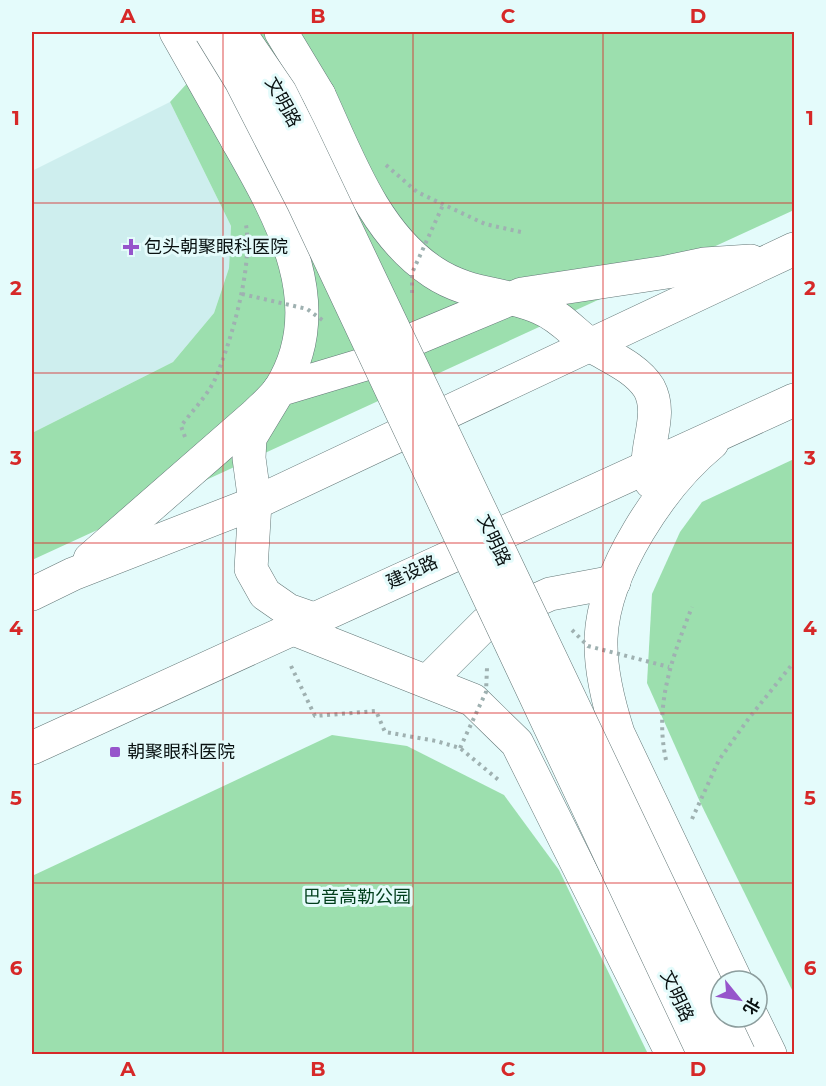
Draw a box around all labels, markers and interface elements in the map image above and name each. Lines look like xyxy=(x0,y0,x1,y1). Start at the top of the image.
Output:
text: A xyxy=(119,4,136,28)
text: B xyxy=(310,4,326,28)
text: C xyxy=(501,4,516,28)
text: D xyxy=(690,4,706,28)
street label: 文明路 xyxy=(260,73,306,131)
text: 1 xyxy=(12,106,20,130)
text: 1 xyxy=(806,106,814,130)
place label: 包头朝聚眼科医院 xyxy=(144,236,288,258)
marker: 包头朝聚眼科医院 xyxy=(122,238,140,256)
text: 2 xyxy=(10,276,22,300)
text: 2 xyxy=(804,276,816,300)
text: 3 xyxy=(9,446,22,470)
text: 3 xyxy=(803,446,816,470)
street label: 文明路 xyxy=(473,511,515,569)
street label: 建设路 xyxy=(383,551,441,593)
text: 4 xyxy=(9,616,23,640)
text: 4 xyxy=(803,616,817,640)
place label: 朝聚眼科医院 xyxy=(127,741,235,763)
marker: 朝聚眼科医院 xyxy=(108,745,122,759)
text: 5 xyxy=(10,786,22,810)
text: 5 xyxy=(804,786,816,810)
park label: 巴音高勒公园 xyxy=(303,886,411,908)
text: 6 xyxy=(10,956,23,980)
text: 6 xyxy=(804,956,817,980)
street label: 文明路 xyxy=(656,967,698,1025)
north arrow xyxy=(709,969,769,1029)
text: 北 xyxy=(739,995,764,1018)
text: A xyxy=(119,1057,136,1081)
text: B xyxy=(310,1057,326,1081)
text: C xyxy=(501,1057,516,1081)
text: D xyxy=(690,1057,706,1081)

